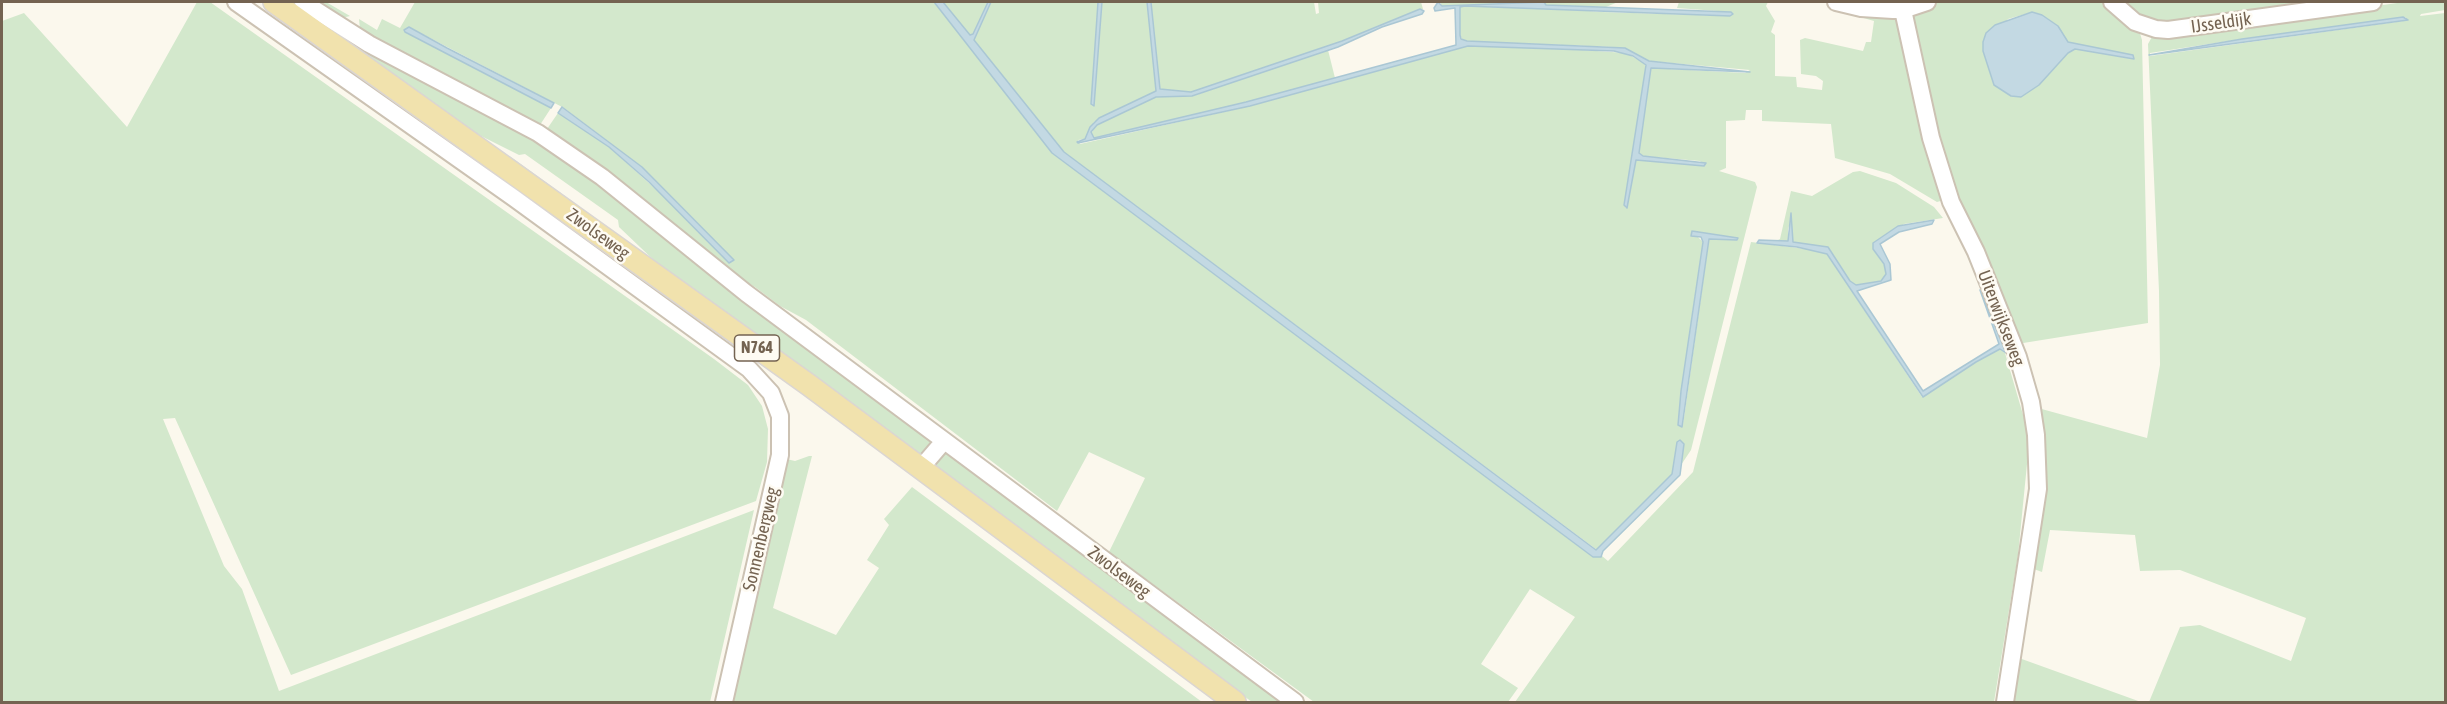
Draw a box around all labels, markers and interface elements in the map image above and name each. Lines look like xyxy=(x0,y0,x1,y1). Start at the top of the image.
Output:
street label: IJsseldijk xyxy=(2190,8,2252,38)
street label: Zwolseweg xyxy=(562,204,634,264)
street label: Uiterwijkseweg xyxy=(1973,267,2029,369)
road number: N764 xyxy=(734,335,780,361)
street label: Sonnenbergweg xyxy=(739,485,783,593)
street label: Zwolseweg xyxy=(1083,541,1155,603)

